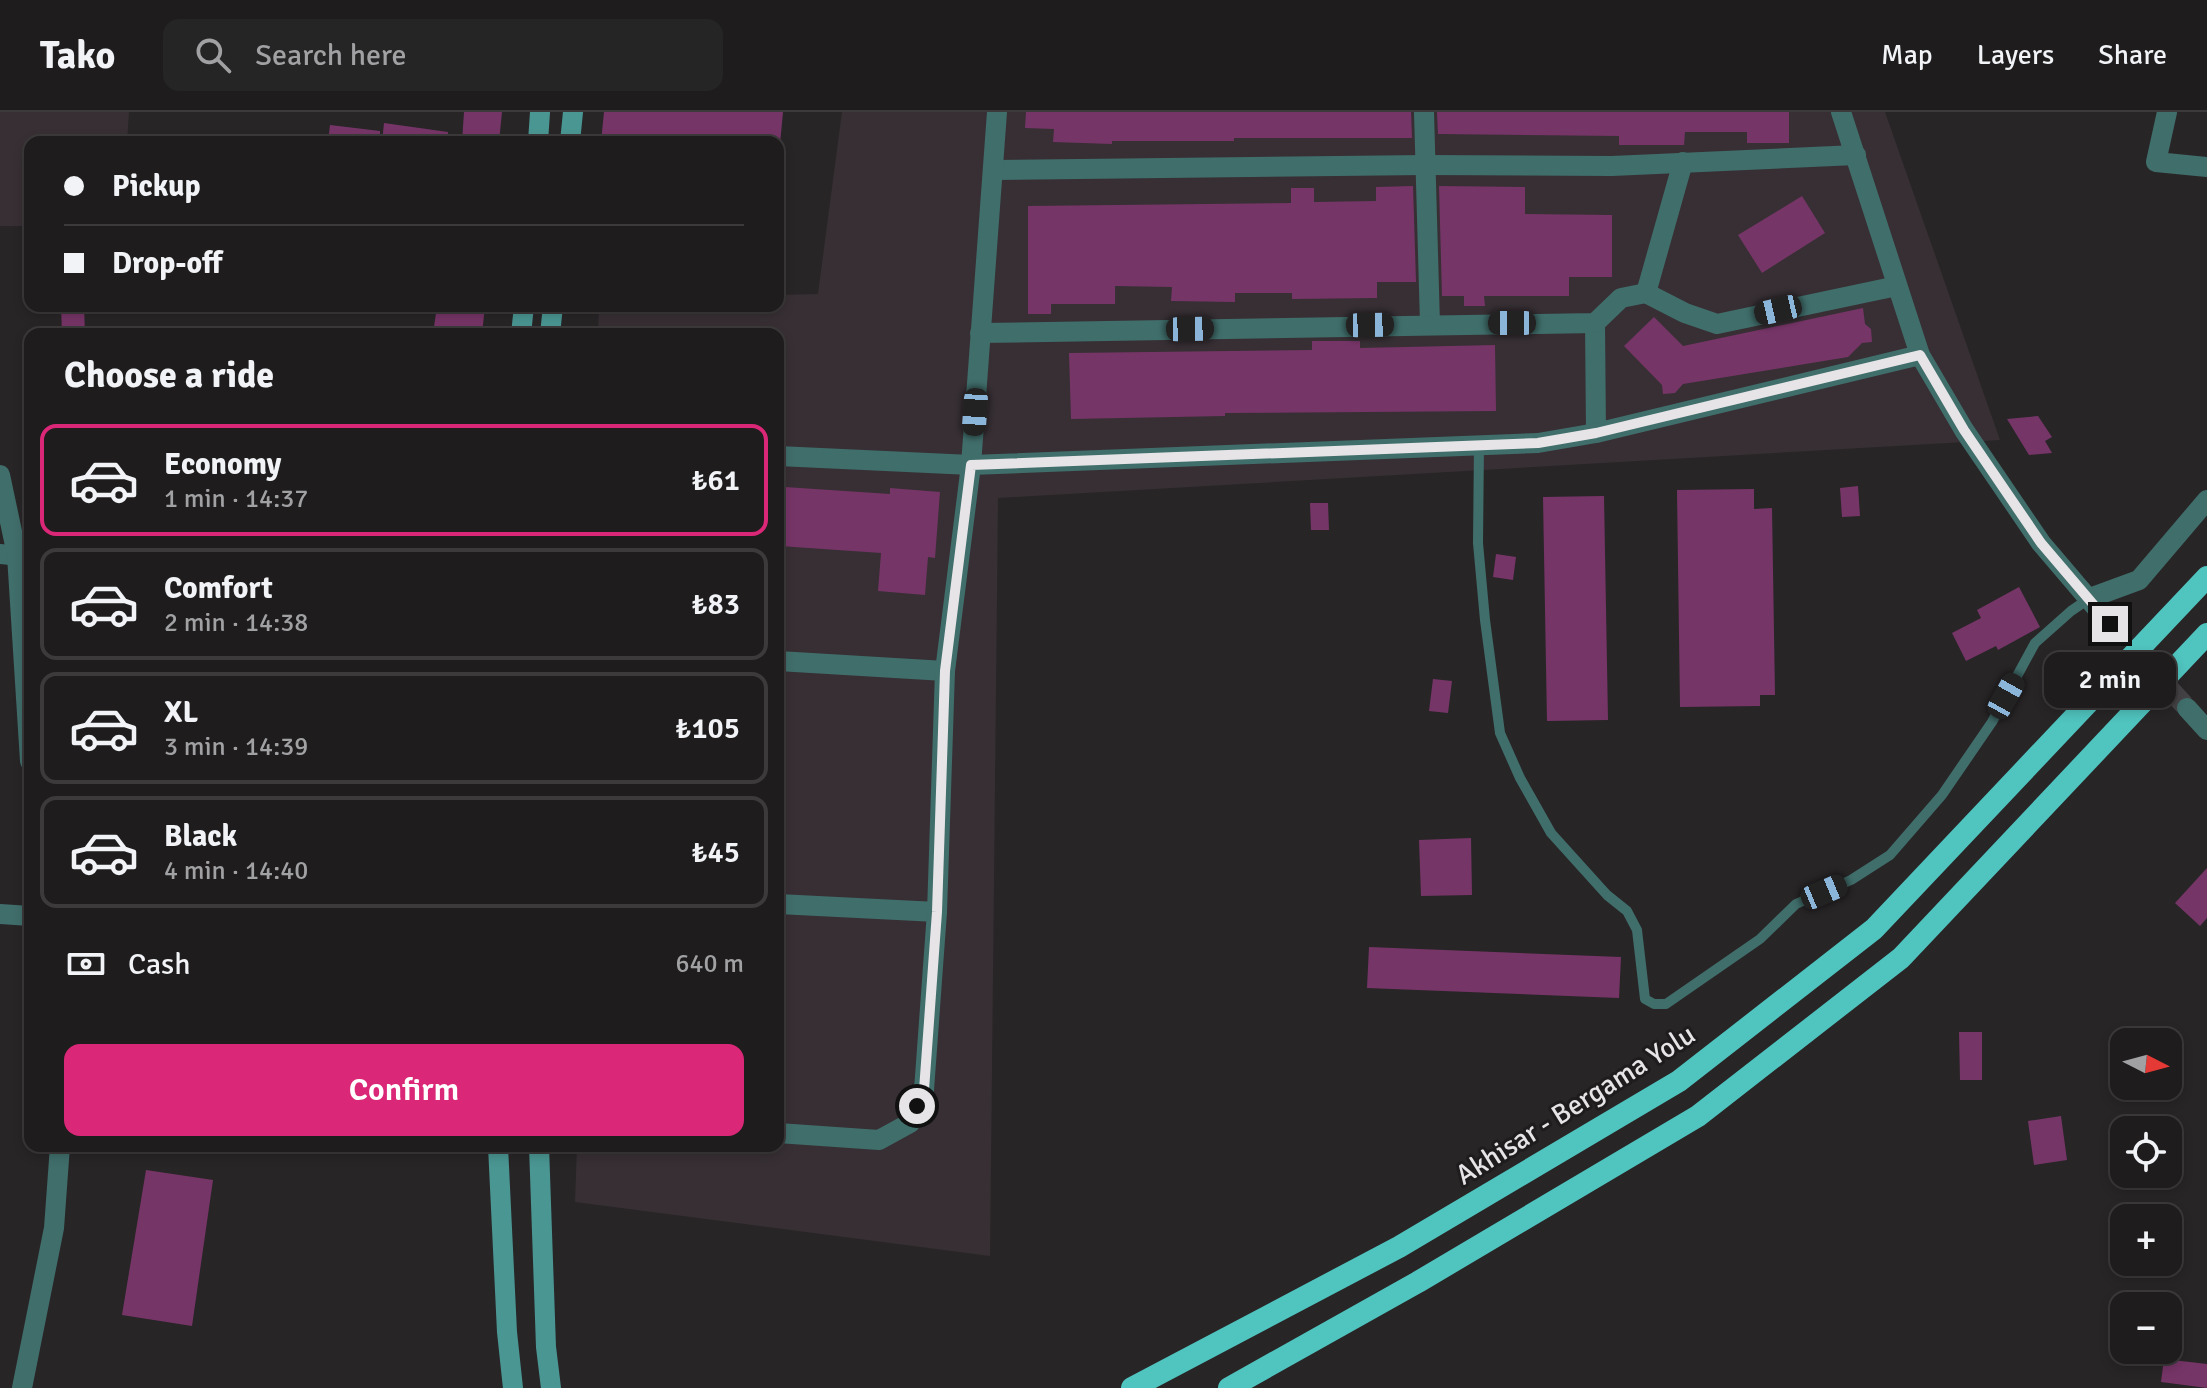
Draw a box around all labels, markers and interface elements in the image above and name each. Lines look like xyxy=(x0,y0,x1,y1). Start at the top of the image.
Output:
search box xyxy=(163,19,723,91)
text: Tako xyxy=(40,32,115,79)
icon: search xyxy=(191,33,235,77)
text: Search here xyxy=(255,37,407,74)
text: Map xyxy=(1881,38,1933,72)
text: Layers xyxy=(1977,38,2054,72)
text: Share xyxy=(2098,38,2167,72)
text: Pickup xyxy=(112,168,201,205)
text: Drop-off xyxy=(112,245,222,282)
car xyxy=(1752,293,1804,327)
car xyxy=(1488,311,1536,335)
car xyxy=(1346,313,1394,337)
car xyxy=(1166,317,1214,341)
text: Choose a ride xyxy=(64,353,274,398)
car xyxy=(961,387,989,437)
icon: car xyxy=(68,444,140,516)
text: Economy xyxy=(164,446,281,483)
text: ₺61 xyxy=(691,462,740,499)
text: 1 min · 14:37 xyxy=(164,483,308,515)
icon: car xyxy=(68,568,140,640)
text: Comfort xyxy=(164,570,273,607)
text: ₺83 xyxy=(691,586,740,623)
route end xyxy=(2092,606,2128,642)
text: 2 min · 14:38 xyxy=(164,607,308,639)
callout: 2 min xyxy=(2044,652,2176,708)
text: 2 min xyxy=(2079,664,2141,696)
car xyxy=(1984,669,2028,723)
icon: car xyxy=(68,692,140,764)
text: XL xyxy=(164,694,198,731)
text: ₺105 xyxy=(675,710,740,747)
text: 3 min · 14:39 xyxy=(164,731,308,763)
icon: car xyxy=(68,816,140,888)
text: Black xyxy=(164,818,237,855)
text: ₺45 xyxy=(691,834,740,871)
text: 4 min · 14:40 xyxy=(164,855,308,887)
car xyxy=(1797,872,1851,912)
icon: cash xyxy=(64,942,108,986)
text: Cash xyxy=(128,946,191,983)
text: 640 m xyxy=(675,948,744,980)
street label: Akhisar - Bergama Yolu xyxy=(1450,1017,1701,1192)
north arrow xyxy=(2110,1028,2182,1100)
map controls xyxy=(2110,1028,2182,1364)
button: Confirm xyxy=(64,1044,744,1136)
route start xyxy=(899,1088,935,1124)
button: locate xyxy=(2110,1116,2182,1188)
button: + xyxy=(2110,1204,2182,1276)
button: − xyxy=(2110,1292,2182,1364)

